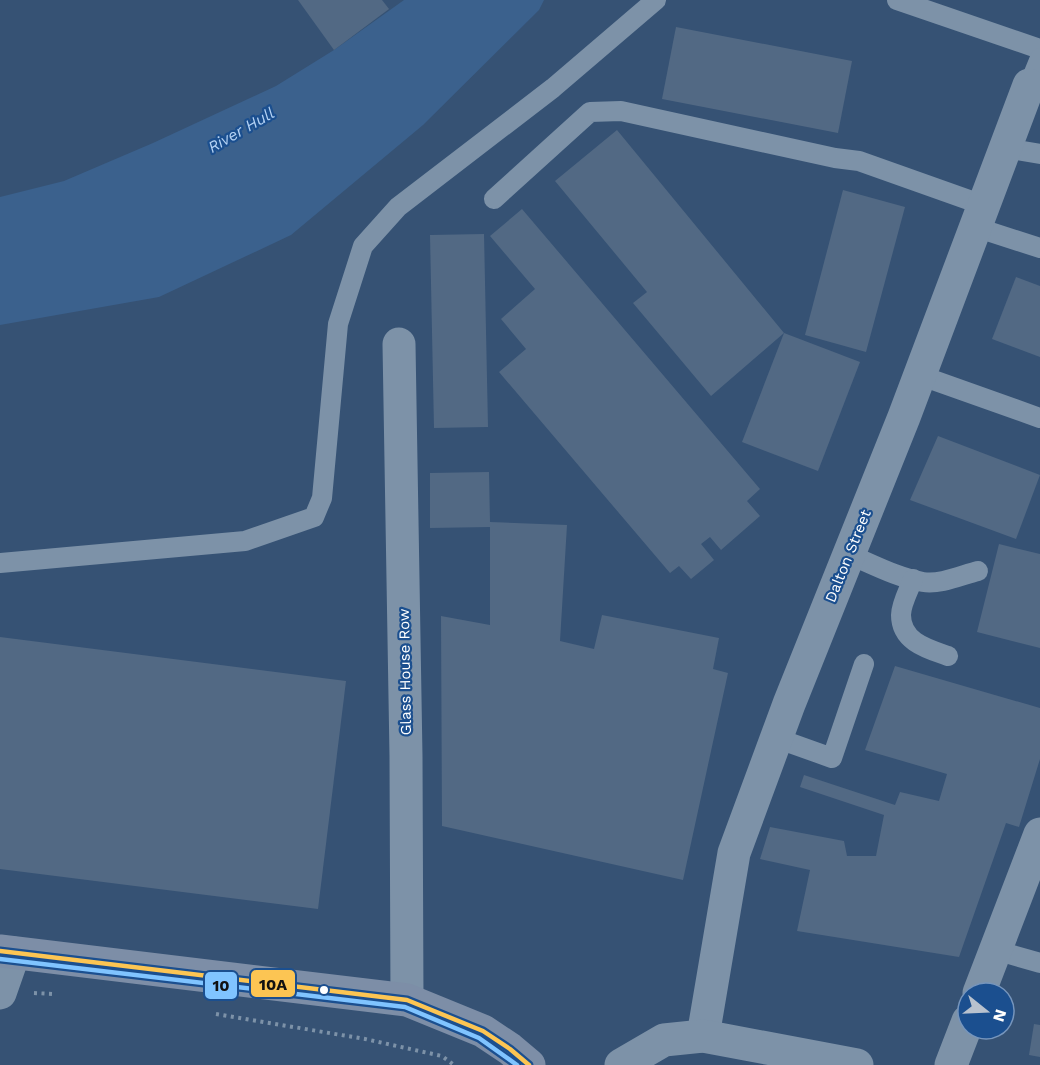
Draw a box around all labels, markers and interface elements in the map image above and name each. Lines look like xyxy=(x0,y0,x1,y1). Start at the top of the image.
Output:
water label: River Hull xyxy=(204,103,278,157)
street label: Dalton Street xyxy=(821,506,875,605)
street label: Glass House Row xyxy=(395,608,415,736)
line badge: 10A xyxy=(250,969,296,998)
line badge: 10 xyxy=(204,971,238,1000)
text: 10A xyxy=(259,975,287,994)
text: 10 xyxy=(212,976,230,995)
north arrow xyxy=(956,981,1016,1041)
unlabelled marker xyxy=(318,984,330,996)
text: N xyxy=(989,1007,1011,1024)

